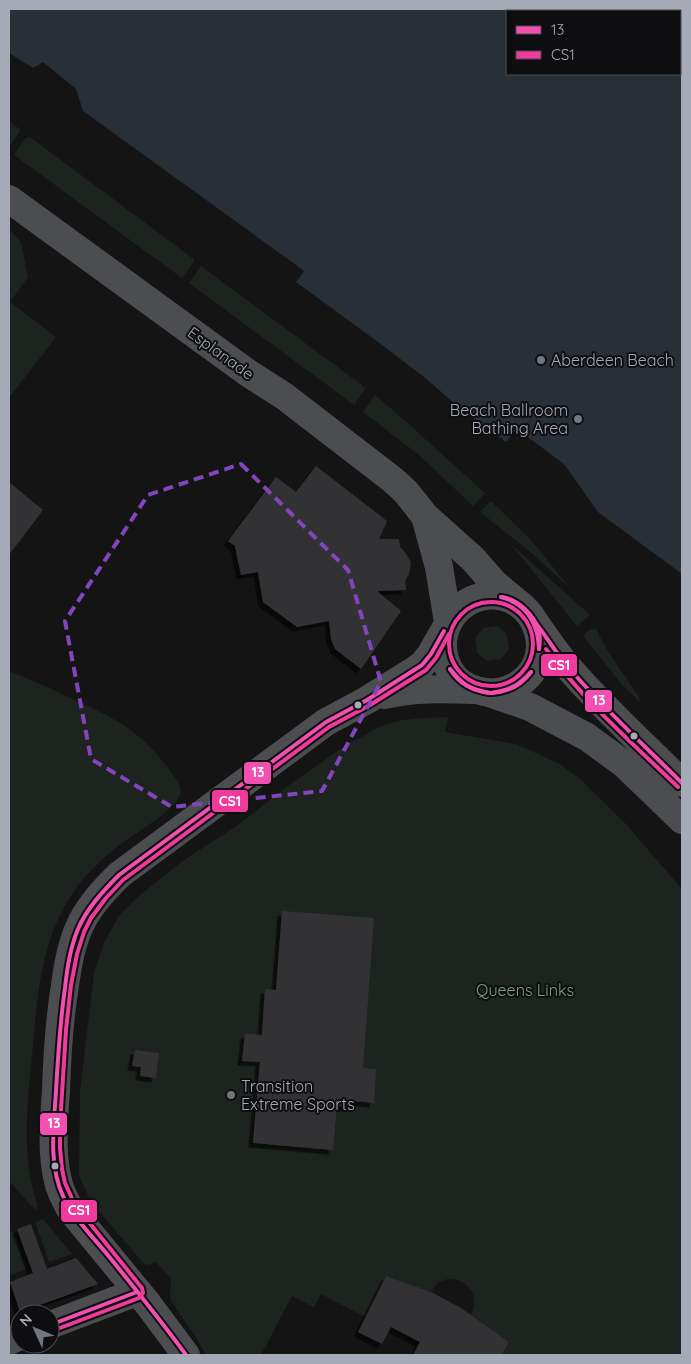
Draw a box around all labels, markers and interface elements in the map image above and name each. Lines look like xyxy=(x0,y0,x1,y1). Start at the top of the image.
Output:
legend xyxy=(506,10,681,75)
text: 13 xyxy=(551,20,565,39)
text: CS1 xyxy=(551,45,575,64)
street label: Esplanade xyxy=(184,322,258,384)
place label: Aberdeen Beach xyxy=(551,350,674,370)
marker: Aberdeen Beach xyxy=(535,354,547,366)
place label: Beach Ballroom Bathing Area xyxy=(450,400,568,438)
marker: Beach Ballroom Bathing Area xyxy=(572,413,584,425)
line badge: CS1 xyxy=(540,653,578,677)
text: CS1 xyxy=(548,656,570,674)
line badge: 13 xyxy=(584,689,613,713)
text: 13 xyxy=(593,691,605,709)
unlabelled marker xyxy=(353,700,363,710)
unlabelled marker xyxy=(629,731,639,741)
line badge: 13 xyxy=(243,761,272,785)
text: 13 xyxy=(252,763,264,781)
line badge: CS1 xyxy=(211,789,249,813)
text: CS1 xyxy=(219,792,241,810)
park label: Queens Links xyxy=(476,980,574,1000)
place label: Transition Extreme Sports xyxy=(241,1076,355,1114)
marker: Transition Extreme Sports xyxy=(225,1089,237,1101)
line badge: 13 xyxy=(39,1112,68,1136)
text: 13 xyxy=(48,1114,60,1132)
unlabelled marker xyxy=(50,1161,60,1171)
line badge: CS1 xyxy=(60,1199,98,1223)
text: CS1 xyxy=(68,1201,90,1219)
north arrow xyxy=(10,1304,60,1354)
text: N xyxy=(16,1310,36,1330)

